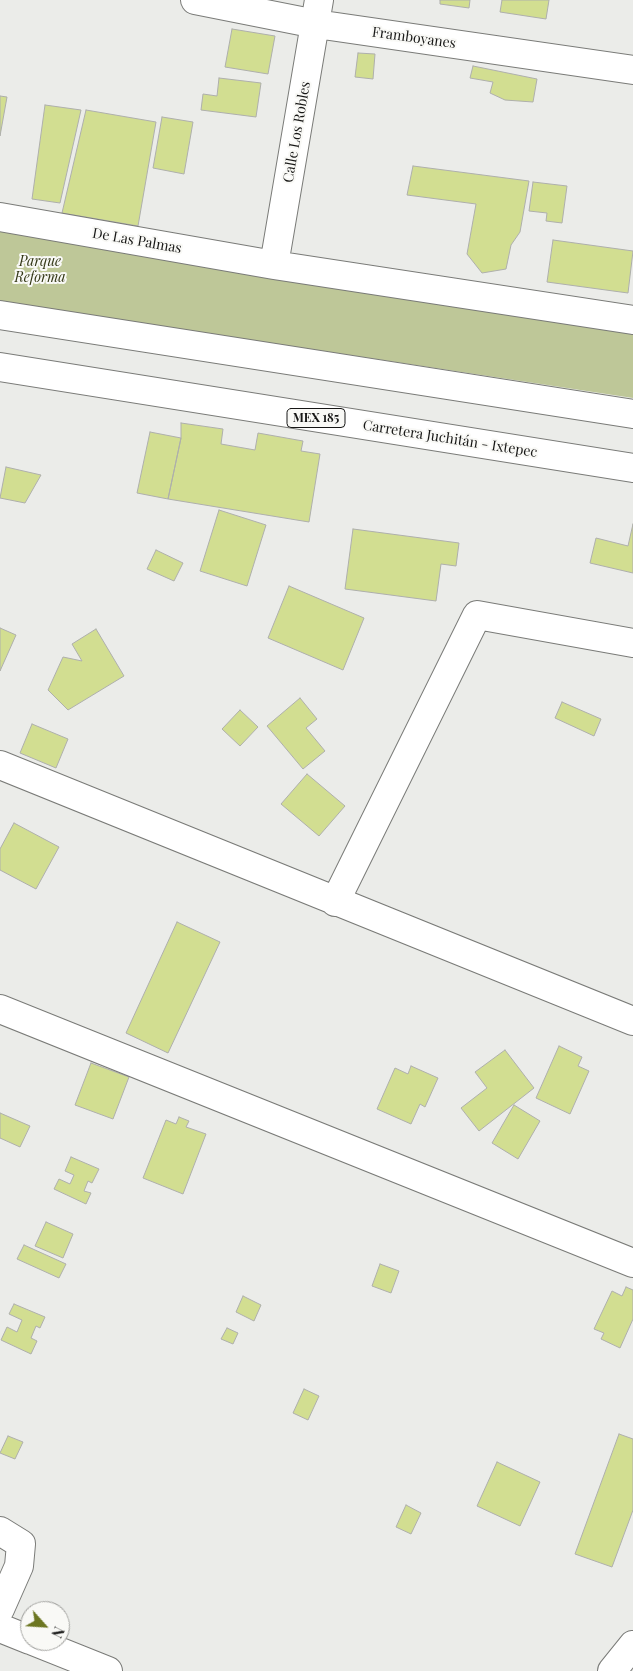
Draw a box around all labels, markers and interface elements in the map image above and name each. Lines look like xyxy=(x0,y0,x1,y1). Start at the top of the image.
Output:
street label: Framboyanes xyxy=(371,24,457,52)
street label: Calle Los Robles xyxy=(280,80,314,184)
street label: De Las Palmas xyxy=(91,225,183,257)
park label: Parque Reforma xyxy=(14,254,66,286)
road number: MEX 185 xyxy=(287,408,345,428)
street label: Carretera Juchitán - Ixtepec xyxy=(361,417,539,461)
north arrow xyxy=(20,1601,70,1651)
text: N xyxy=(47,1624,69,1641)

